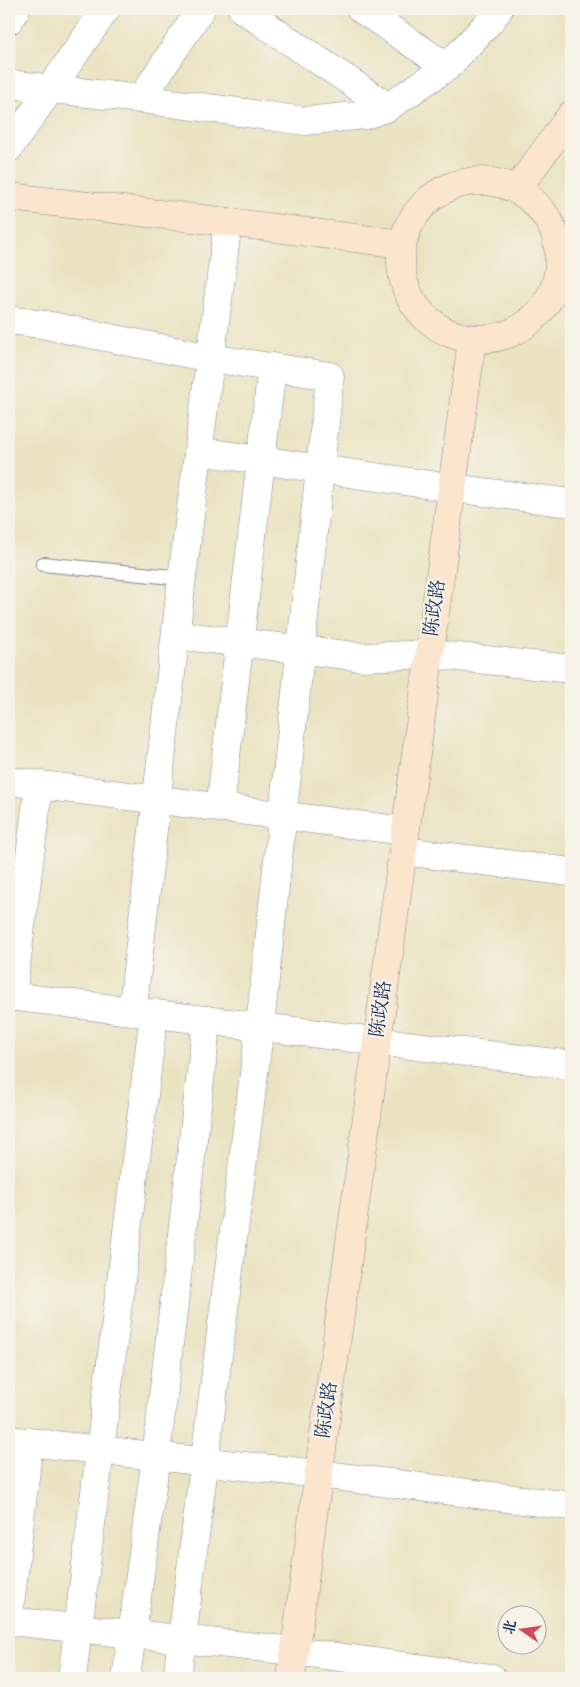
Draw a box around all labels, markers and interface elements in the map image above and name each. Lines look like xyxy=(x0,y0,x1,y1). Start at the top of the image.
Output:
street label: 陈政路 xyxy=(420,578,450,638)
street label: 陈政路 xyxy=(366,979,396,1039)
street label: 陈政路 xyxy=(312,1380,342,1440)
north arrow xyxy=(498,1604,548,1654)
text: 北 xyxy=(500,1618,521,1636)

